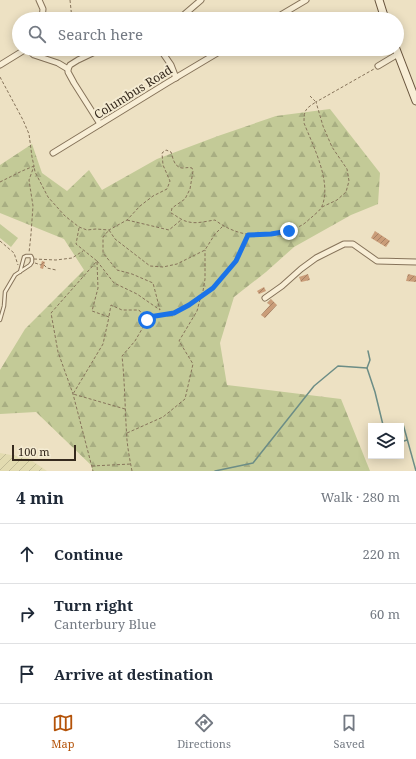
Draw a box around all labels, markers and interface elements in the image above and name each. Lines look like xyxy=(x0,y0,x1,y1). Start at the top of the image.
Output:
search box xyxy=(12,12,404,56)
icon: search xyxy=(26,23,48,45)
text: Search here xyxy=(58,24,143,44)
street label: Columbus Road xyxy=(91,61,176,123)
route end xyxy=(280,222,298,240)
route start xyxy=(138,311,156,329)
map controls xyxy=(368,423,404,459)
button: layers xyxy=(368,423,404,459)
scale bar xyxy=(12,443,76,462)
text: 100 m xyxy=(18,444,50,459)
text: 4 min xyxy=(16,486,64,509)
text: Walk · 280 m xyxy=(321,488,400,506)
icon: ahead xyxy=(16,543,38,565)
text: Continue xyxy=(54,544,123,564)
text: 220 m xyxy=(363,545,400,563)
text: Turn right xyxy=(54,595,133,615)
icon: right xyxy=(16,603,38,625)
text: 60 m xyxy=(370,605,400,623)
text: Canterbury Blue xyxy=(54,615,156,633)
icon: arrive xyxy=(16,663,38,685)
text: Arrive at destination xyxy=(54,664,213,684)
tab: Map xyxy=(51,712,75,751)
tab: Directions xyxy=(177,712,231,751)
tab: Saved xyxy=(334,712,365,751)

